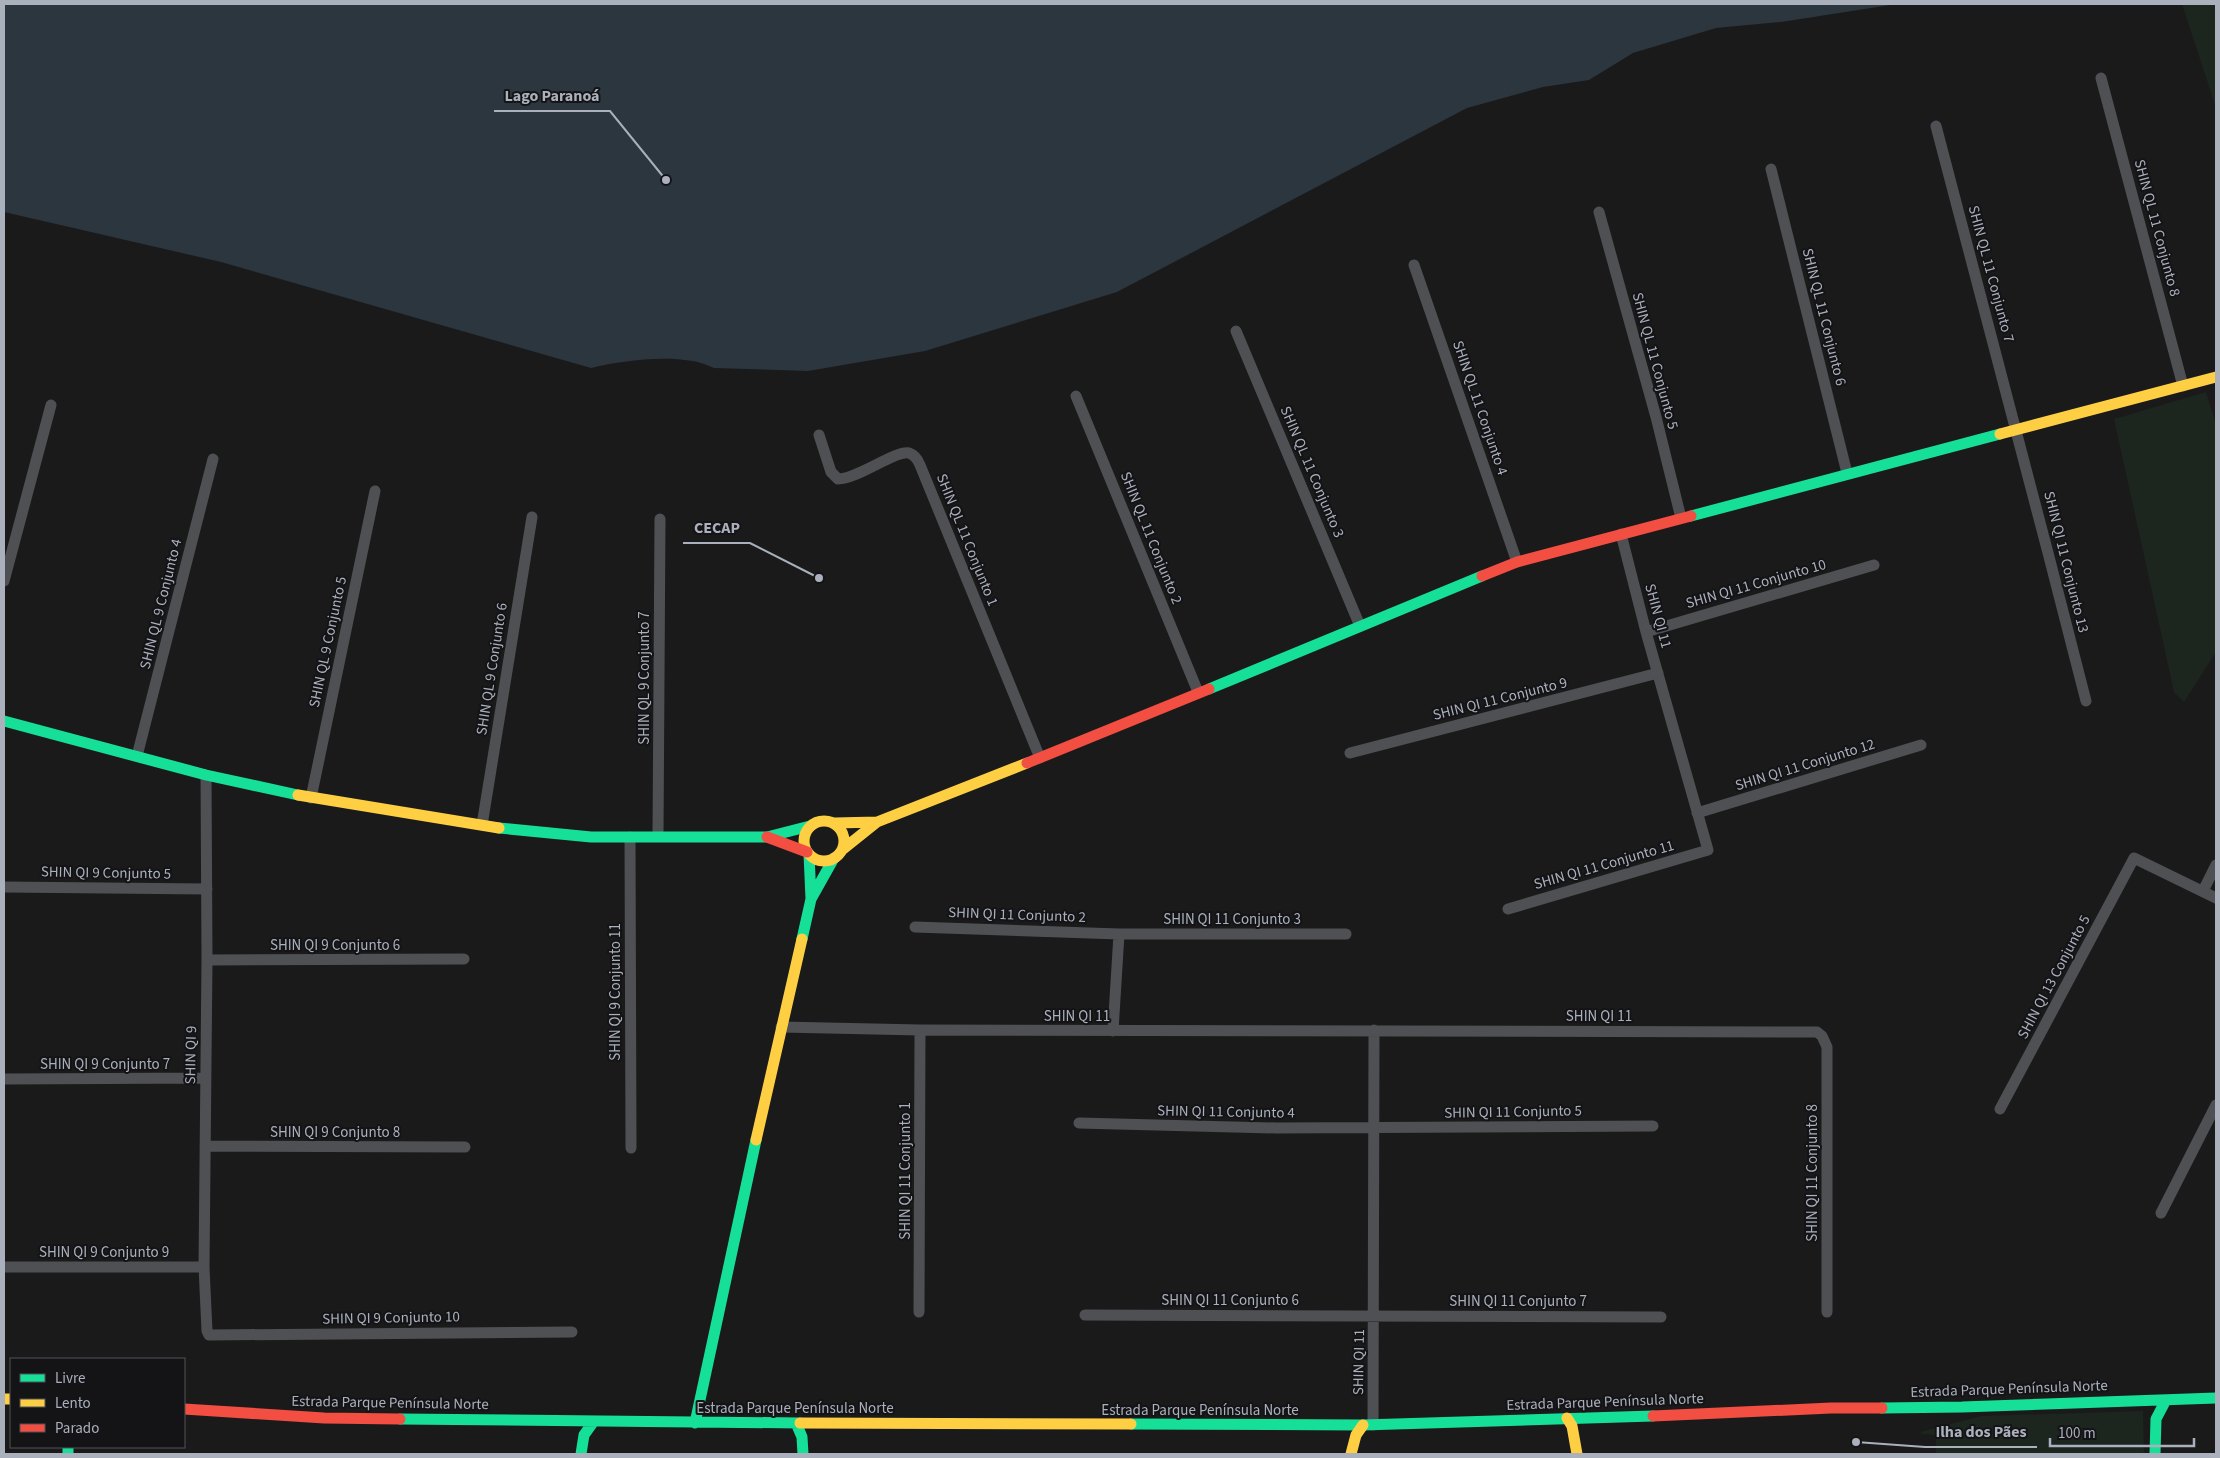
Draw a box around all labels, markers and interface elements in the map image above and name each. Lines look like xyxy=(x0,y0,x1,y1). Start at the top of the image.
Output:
callout: Lago Paranoá xyxy=(494,80,610,111)
text: Lago Paranoá xyxy=(504,85,600,107)
street label: SHIN QL 11 Conjunto 8 xyxy=(2129,157,2185,299)
street label: SHIN QL 11 Conjunto 7 xyxy=(1963,203,2019,345)
street label: SHIN QL 11 Conjunto 6 xyxy=(1797,246,1851,388)
street label: SHIN QL 11 Conjunto 5 xyxy=(1627,290,1683,432)
street label: SHIN QL 11 Conjunto 4 xyxy=(1447,338,1513,479)
street label: SHIN QL 11 Conjunto 3 xyxy=(1275,403,1349,541)
street label: SHIN QL 11 Conjunto 2 xyxy=(1115,469,1187,607)
street label: SHIN QL 11 Conjunto 1 xyxy=(931,471,1003,609)
street label: SHIN QI 11 Conjunto 13 xyxy=(2038,489,2094,635)
callout: CECAP xyxy=(683,512,750,543)
text: CECAP xyxy=(694,517,740,539)
street label: SHIN QL 9 Conjunto 4 xyxy=(135,536,187,671)
street label: SHIN QI 11 Conjunto 10 xyxy=(1683,554,1829,614)
street label: SHIN QL 9 Conjunto 5 xyxy=(304,574,352,710)
street label: SHIN QI 11 xyxy=(1639,581,1677,651)
street label: SHIN QL 9 Conjunto 6 xyxy=(471,601,513,737)
street label: SHIN QL 9 Conjunto 7 xyxy=(634,611,655,745)
street label: SHIN QI 11 Conjunto 9 xyxy=(1431,672,1569,726)
street label: SHIN QI 11 Conjunto 12 xyxy=(1733,734,1877,796)
street label: SHIN QI 11 Conjunto 11 xyxy=(1531,835,1677,895)
street label: SHIN QI 9 Conjunto 5 xyxy=(41,861,171,885)
street label: SHIN QI 11 Conjunto 2 xyxy=(948,902,1086,928)
street label: SHIN QI 11 Conjunto 3 xyxy=(1163,909,1301,930)
street label: SHIN QI 13 Conjunto 5 xyxy=(2012,911,2096,1043)
street label: SHIN QI 9 Conjunto 11 xyxy=(605,923,626,1061)
street label: SHIN QI 9 Conjunto 6 xyxy=(270,935,400,956)
street label: SHIN QI 11 xyxy=(1044,1006,1110,1027)
street label: SHIN QI 11 xyxy=(1566,1006,1632,1027)
street label: SHIN QI 9 xyxy=(180,1025,202,1085)
street label: SHIN QI 9 Conjunto 7 xyxy=(40,1054,170,1075)
street label: SHIN QI 11 Conjunto 4 xyxy=(1157,1100,1296,1124)
street label: SHIN QI 11 Conjunto 5 xyxy=(1444,1100,1582,1124)
street label: SHIN QI 11 Conjunto 1 xyxy=(895,1102,916,1240)
street label: SHIN QI 11 Conjunto 8 xyxy=(1802,1104,1823,1242)
street label: SHIN QI 9 Conjunto 8 xyxy=(270,1122,400,1143)
street label: SHIN QI 9 Conjunto 9 xyxy=(39,1242,169,1263)
street label: SHIN QI 11 Conjunto 6 xyxy=(1161,1290,1299,1311)
street label: SHIN QI 11 Conjunto 7 xyxy=(1449,1291,1587,1312)
street label: SHIN QI 9 Conjunto 10 xyxy=(322,1306,460,1330)
street label: SHIN QI 11 xyxy=(1348,1329,1370,1395)
legend xyxy=(10,1358,185,1448)
text: Livre xyxy=(55,1368,85,1389)
street label: Estrada Parque Península Norte xyxy=(1910,1375,2108,1403)
street label: Estrada Parque Península Norte xyxy=(1506,1388,1704,1416)
street label: Estrada Parque Península Norte xyxy=(291,1391,489,1415)
text: Lento xyxy=(55,1393,91,1414)
street label: Estrada Parque Península Norte xyxy=(696,1398,894,1419)
street label: Estrada Parque Península Norte xyxy=(1101,1400,1299,1421)
callout: Ilha dos Pães xyxy=(1925,1416,2037,1447)
scale bar xyxy=(2050,1416,2194,1448)
text: Parado xyxy=(55,1418,99,1439)
text: Ilha dos Pães xyxy=(1935,1421,2027,1443)
text: 100 m xyxy=(2058,1423,2096,1444)

